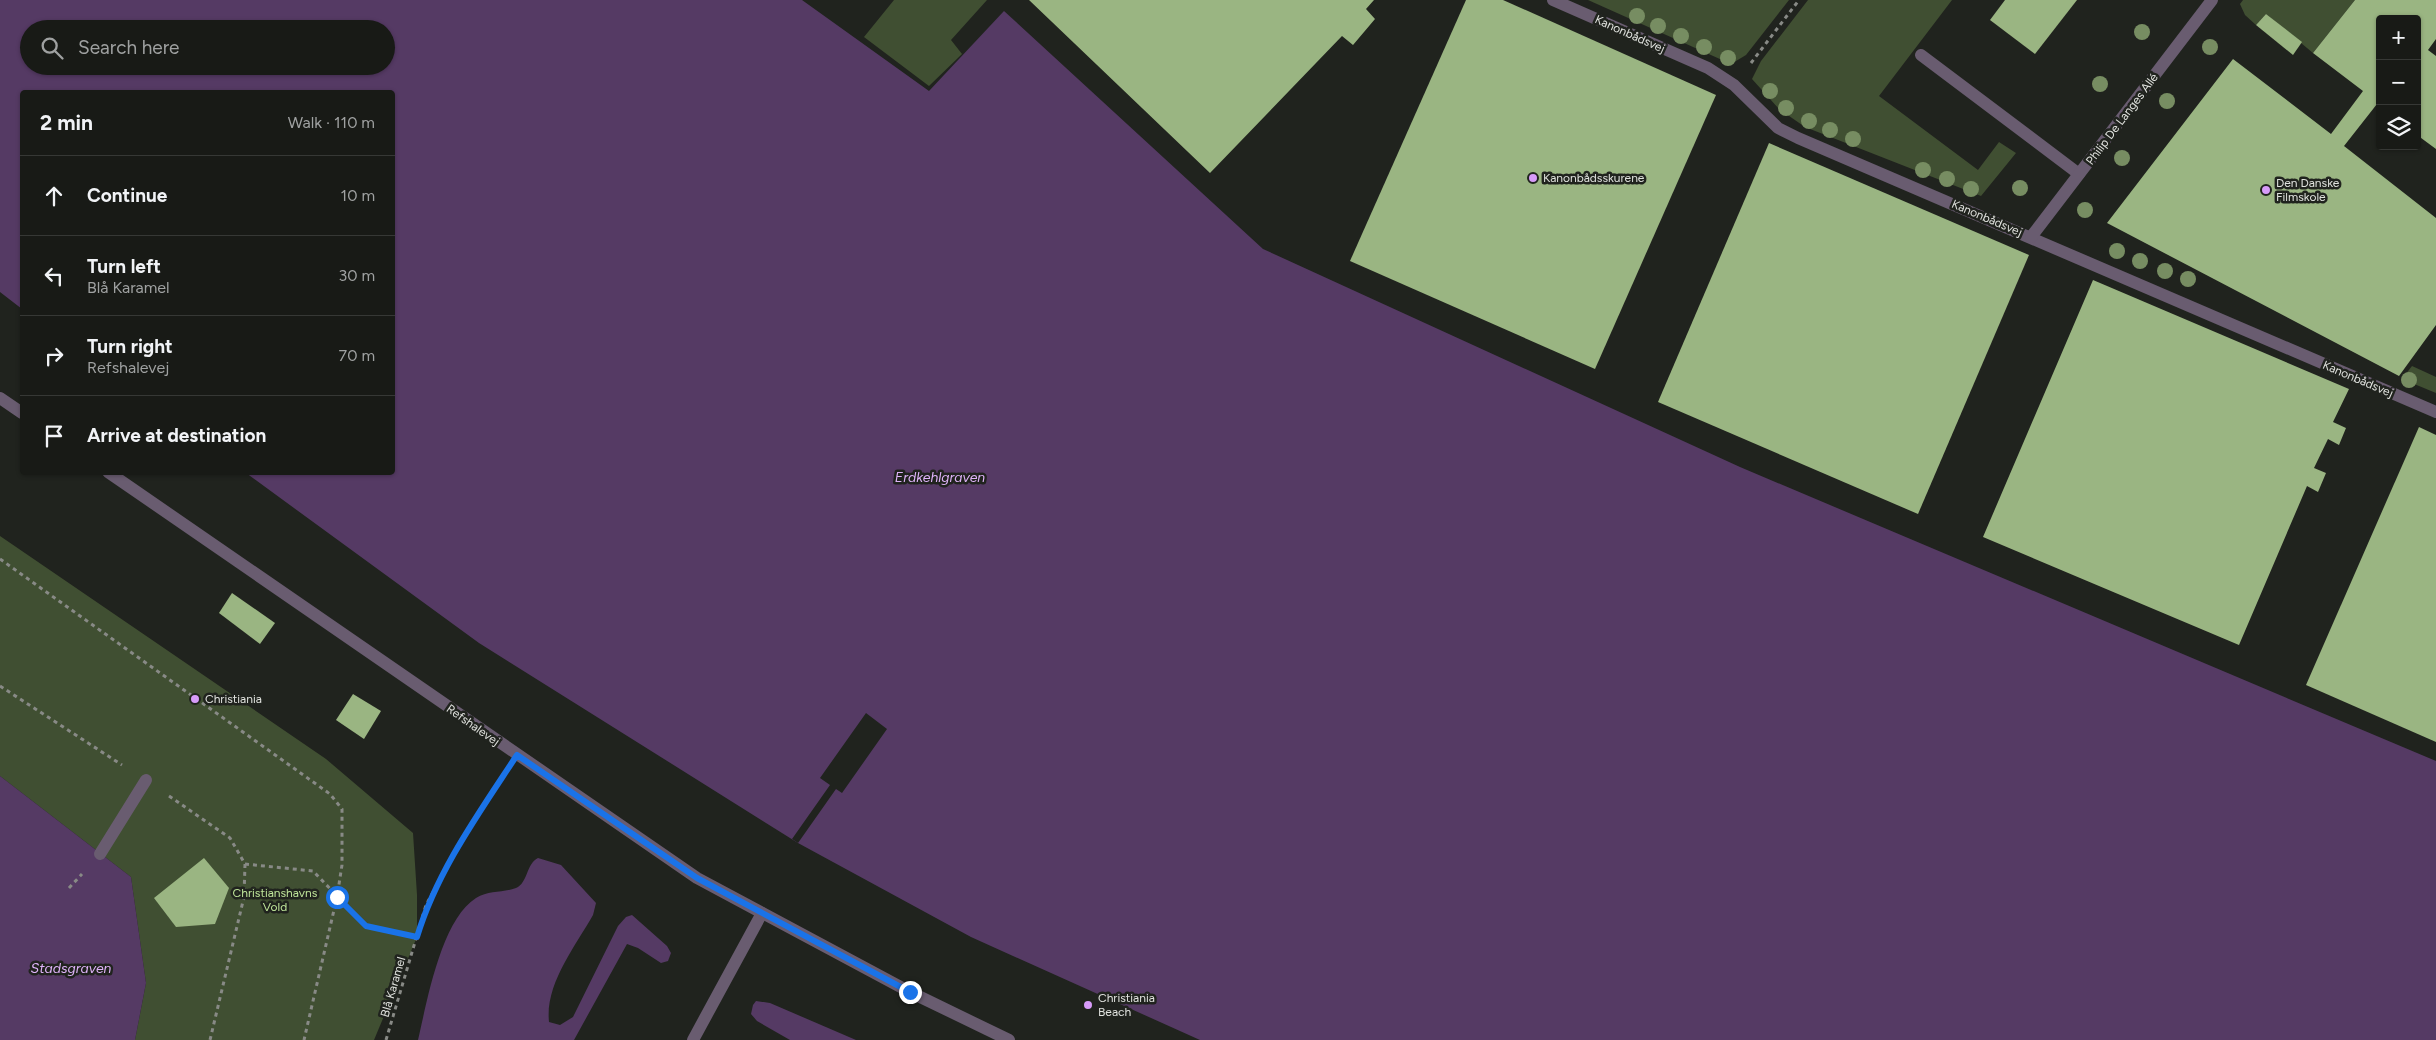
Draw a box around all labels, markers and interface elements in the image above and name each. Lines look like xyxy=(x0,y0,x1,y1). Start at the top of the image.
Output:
street label: Kanonbådsvej xyxy=(1593,12,1667,56)
map controls xyxy=(2376,15,2421,150)
button: + xyxy=(2376,15,2421,60)
search box xyxy=(20,20,395,75)
icon: search xyxy=(38,34,66,62)
text: Search here xyxy=(78,36,180,59)
button: − xyxy=(2376,60,2421,105)
street label: Philip De Langes Allé xyxy=(2083,70,2161,167)
button: layers xyxy=(2376,105,2421,150)
text: 2 min xyxy=(40,110,93,135)
text: Walk · 110 m xyxy=(288,113,375,132)
place label: Kanonbådsskurene xyxy=(1543,171,1645,185)
marker: Kanonbådsskurene xyxy=(1527,172,1539,184)
place label: Den Danske Filmskole xyxy=(2276,176,2340,204)
icon: ahead xyxy=(40,182,68,210)
text: Continue xyxy=(87,184,167,207)
marker: Den Danske Filmskole xyxy=(2260,184,2272,196)
text: 10 m xyxy=(341,186,375,205)
street label: Kanonbådsvej xyxy=(1950,197,2024,239)
text: Turn left xyxy=(87,255,161,278)
icon: left xyxy=(40,262,68,290)
text: 30 m xyxy=(338,266,375,285)
text: Blå Karamel xyxy=(87,278,170,297)
text: Turn right xyxy=(87,335,173,358)
icon: right xyxy=(40,342,68,370)
text: 70 m xyxy=(339,346,375,365)
text: Refshalevej xyxy=(87,358,169,377)
street label: Kanonbådsvej xyxy=(2321,358,2395,400)
icon: arrive xyxy=(40,422,68,450)
text: Arrive at destination xyxy=(87,424,266,447)
water label: Erdkehlgraven xyxy=(895,469,985,486)
place label: Christiania xyxy=(205,692,262,706)
marker: Christiania xyxy=(189,693,201,705)
street label: Refshalevej xyxy=(444,702,502,748)
park label: Christianshavns Vold xyxy=(233,886,318,914)
route start xyxy=(326,886,349,909)
street label: Blå Karamel xyxy=(378,955,408,1019)
water label: Stadsgraven xyxy=(31,960,112,977)
route end xyxy=(899,981,922,1004)
place label: Christiania Beach xyxy=(1098,991,1155,1019)
marker: Christiania Beach xyxy=(1082,999,1094,1011)

